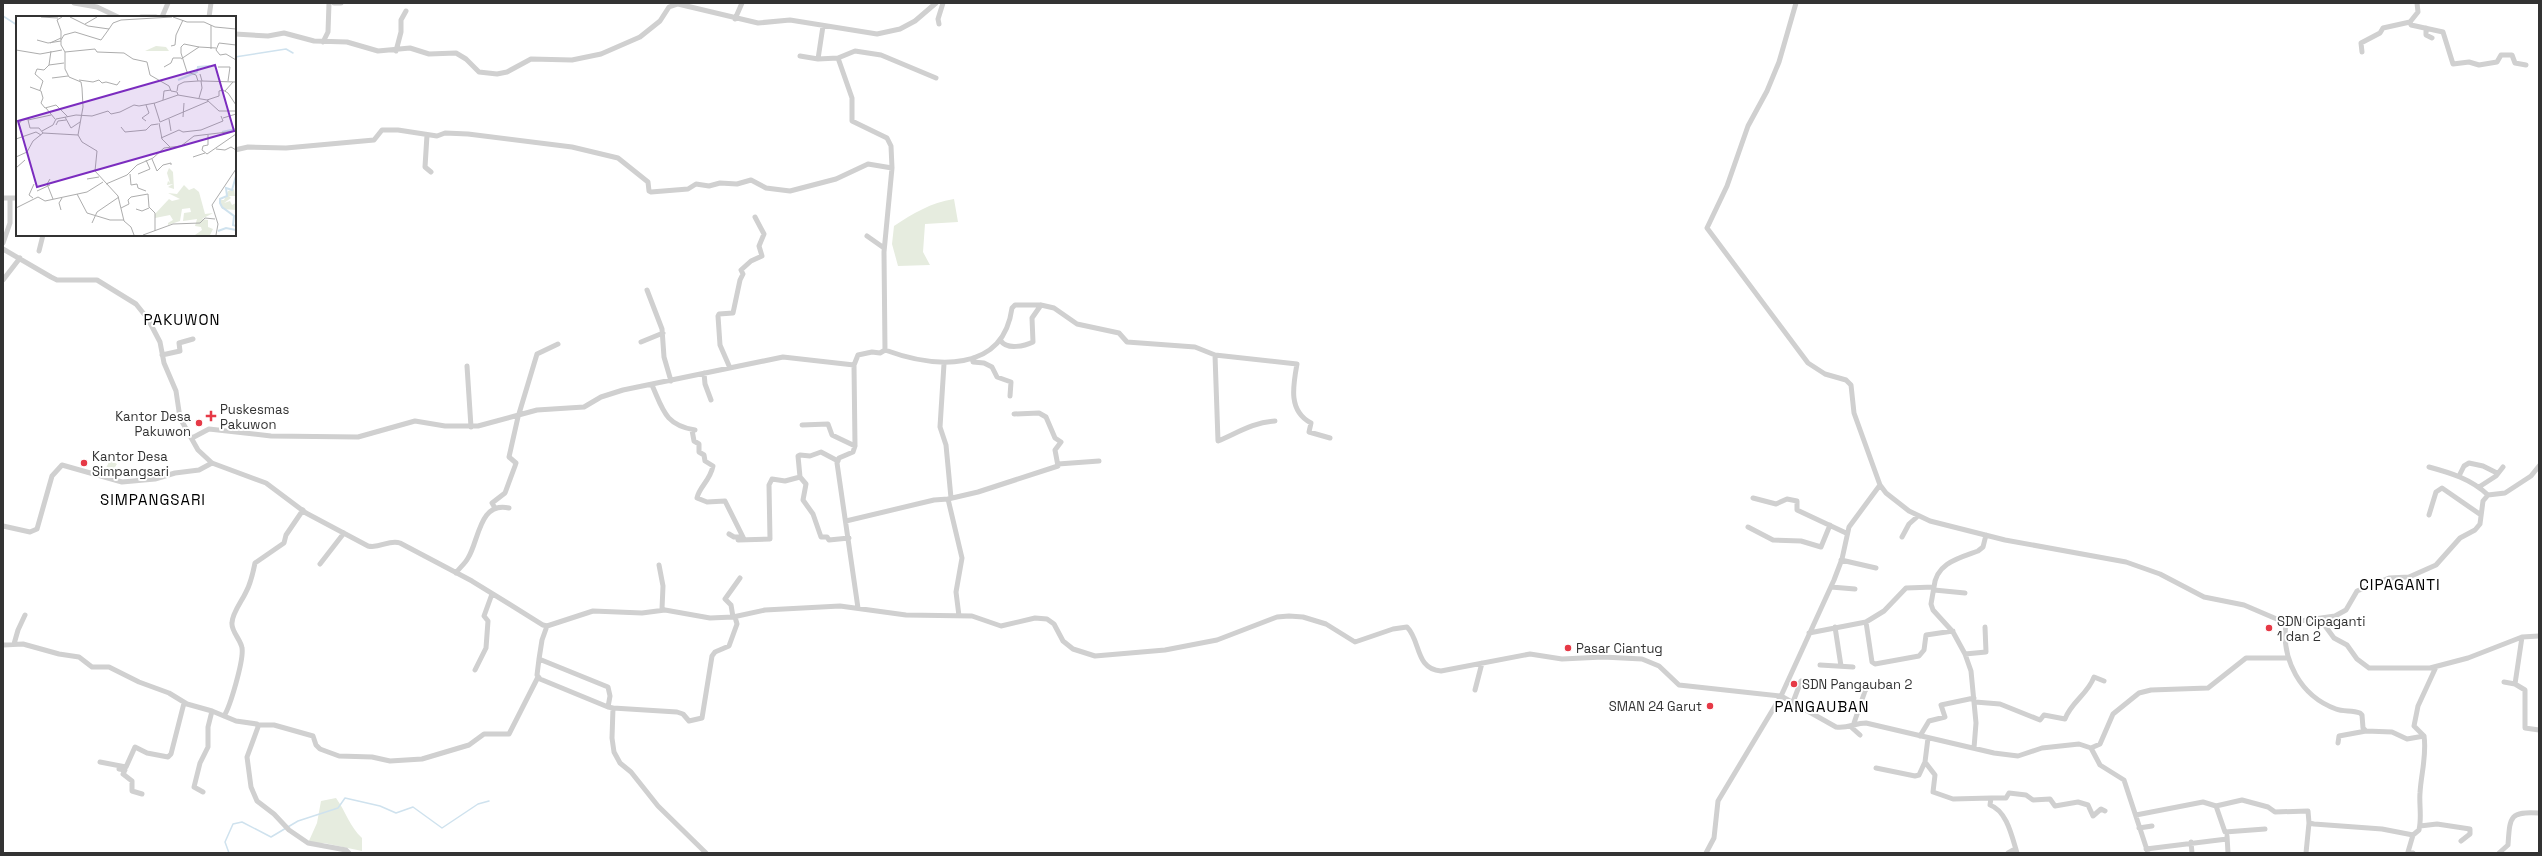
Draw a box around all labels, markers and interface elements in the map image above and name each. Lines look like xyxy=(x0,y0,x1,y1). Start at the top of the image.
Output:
inset map xyxy=(16,16,236,236)
district label: PAKUWON xyxy=(144,310,220,329)
place label: Puskesmas Pakuwon xyxy=(220,401,289,433)
place label: Kantor Desa Pakuwon xyxy=(115,408,192,440)
marker: Puskesmas Pakuwon xyxy=(205,410,217,422)
marker: Kantor Desa Pakuwon xyxy=(194,418,204,428)
place label: Kantor Desa Simpangsari xyxy=(92,448,169,480)
marker: Kantor Desa Simpangsari xyxy=(79,458,89,468)
district label: SIMPANGSARI xyxy=(100,490,206,509)
district label: CIPAGANTI xyxy=(2359,575,2441,594)
place label: SDN Cipaganti 1 dan 2 xyxy=(2277,613,2365,645)
marker: SDN Cipaganti 1 dan 2 xyxy=(2264,623,2274,633)
place label: Pasar Ciantug xyxy=(1576,640,1663,657)
marker: Pasar Ciantug xyxy=(1563,643,1573,653)
place label: SDN Pangauban 2 xyxy=(1802,676,1912,693)
marker: SDN Pangauban 2 xyxy=(1789,679,1799,689)
district label: PANGAUBAN xyxy=(1775,697,1869,716)
place label: SMAN 24 Garut xyxy=(1609,698,1702,715)
marker: SMAN 24 Garut xyxy=(1705,701,1715,711)

